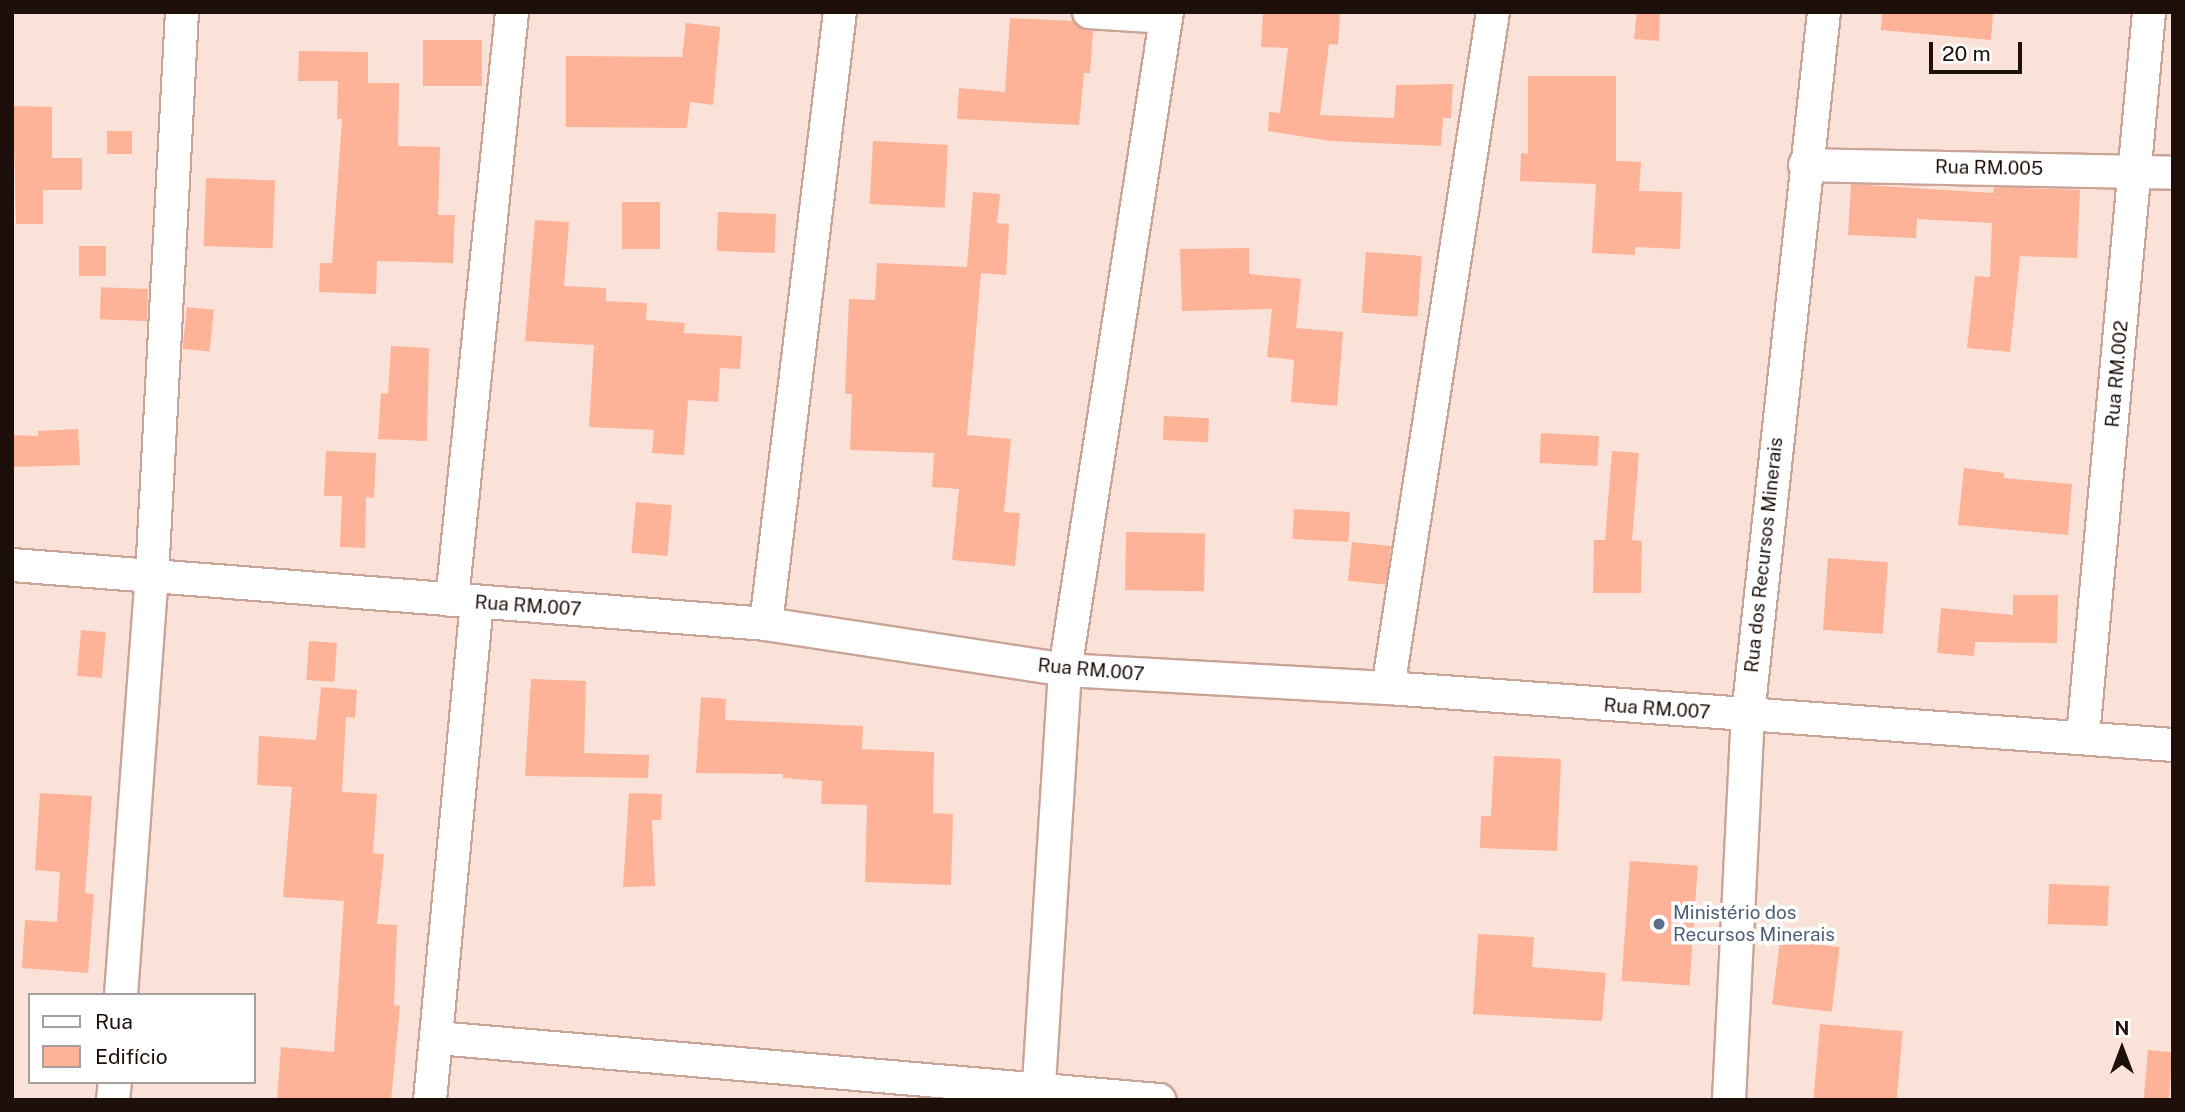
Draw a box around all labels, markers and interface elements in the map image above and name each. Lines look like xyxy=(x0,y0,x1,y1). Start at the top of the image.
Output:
scale bar xyxy=(1933,28,2026,72)
text: 20 m xyxy=(1942,41,1991,66)
street label: Rua RM.005 xyxy=(1935,156,2043,180)
street label: Rua RM.002 xyxy=(2101,320,2133,428)
street label: Rua dos Recursos Minerais xyxy=(1740,436,1788,674)
street label: Rua RM.007 xyxy=(474,591,582,621)
street label: Rua RM.007 xyxy=(1037,654,1145,686)
street label: Rua RM.007 xyxy=(1603,694,1711,724)
place label: Ministério dos Recursos Minerais xyxy=(1673,902,1835,946)
marker: Ministério dos Recursos Minerais xyxy=(1651,916,1667,932)
legend xyxy=(28,993,256,1084)
text: Rua xyxy=(95,1009,133,1034)
north arrow xyxy=(2087,1014,2157,1084)
text: N xyxy=(2115,1017,2129,1039)
text: Edifício xyxy=(95,1044,168,1069)

